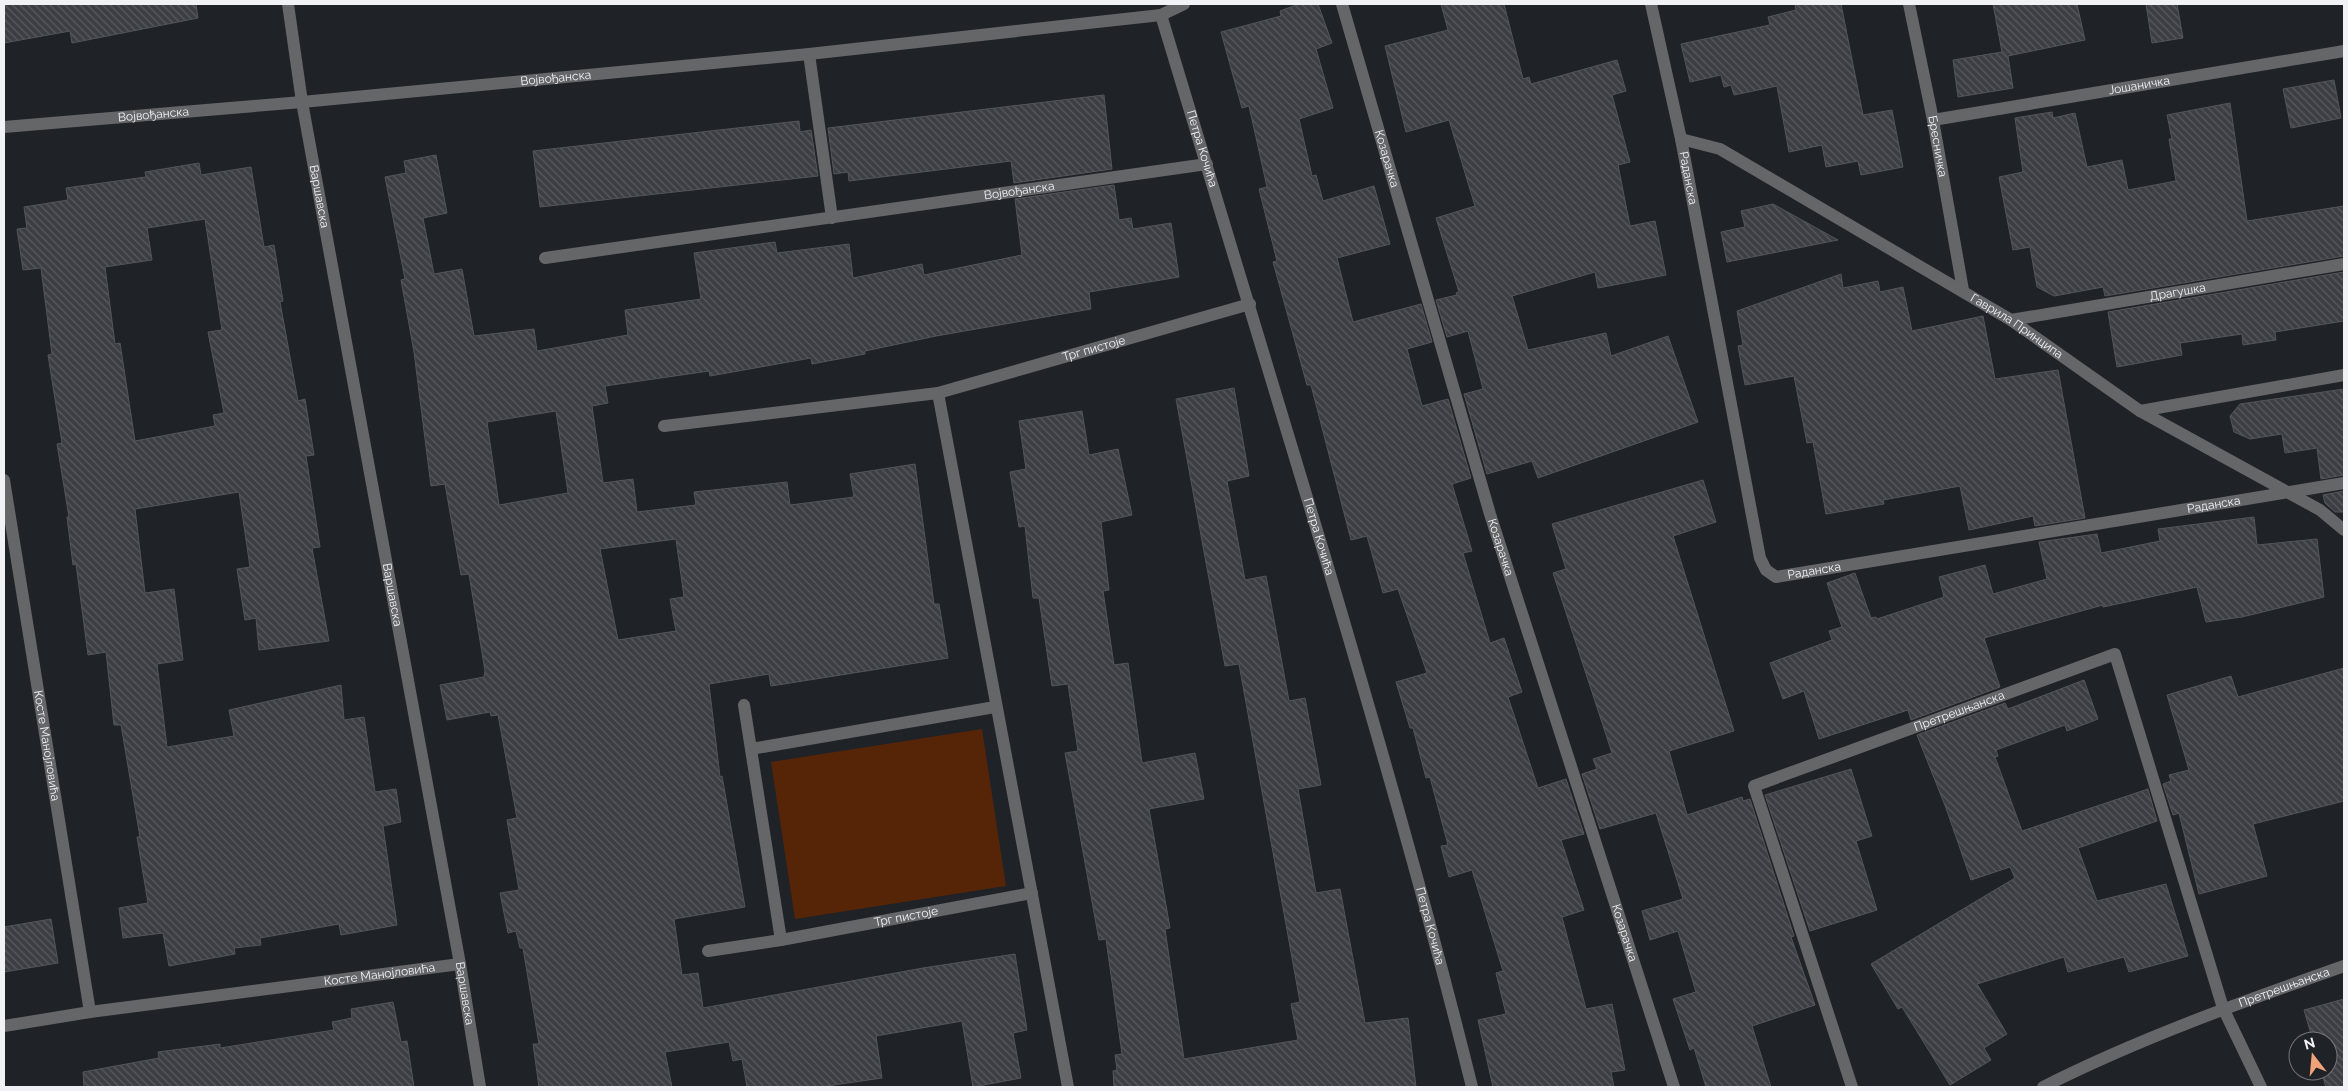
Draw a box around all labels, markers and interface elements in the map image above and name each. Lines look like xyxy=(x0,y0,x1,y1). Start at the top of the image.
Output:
street label: Војвођанска xyxy=(520,68,592,88)
street label: Јошаничка xyxy=(2107,73,2171,97)
street label: Војвођанска xyxy=(117,105,190,124)
street label: Петра Кочића xyxy=(1184,109,1221,189)
street label: Бресничка xyxy=(1925,114,1950,178)
street label: Козарачка xyxy=(1372,128,1402,189)
street label: Раданска xyxy=(1676,150,1700,206)
street label: Варшавска xyxy=(307,164,332,229)
street label: Војвођанска xyxy=(983,179,1055,203)
street label: Драгушка xyxy=(2149,280,2207,304)
street label: Гаврила Принципа xyxy=(1968,291,2066,362)
street label: Трг пистоје xyxy=(1061,333,1127,364)
street label: Раданска xyxy=(2186,493,2241,516)
street label: Петра Кочића xyxy=(1301,496,1337,577)
street label: Козарачка xyxy=(1485,517,1516,578)
street label: Раданска xyxy=(1786,559,1842,582)
street label: Варшавска xyxy=(380,562,405,627)
street label: Претрешњанска xyxy=(1912,688,2006,734)
street label: Косте Манојловића xyxy=(31,689,63,802)
street label: Петра Кочића xyxy=(1413,886,1447,966)
street label: Козарачка xyxy=(1609,902,1640,963)
street label: Трг пистоје xyxy=(873,904,939,929)
street label: Косте Манојловића xyxy=(323,960,436,989)
street label: Варшавска xyxy=(453,961,477,1026)
street label: Претрешњанска xyxy=(2237,965,2331,1010)
north arrow xyxy=(2288,1031,2338,1081)
text: N xyxy=(2302,1034,2317,1053)

